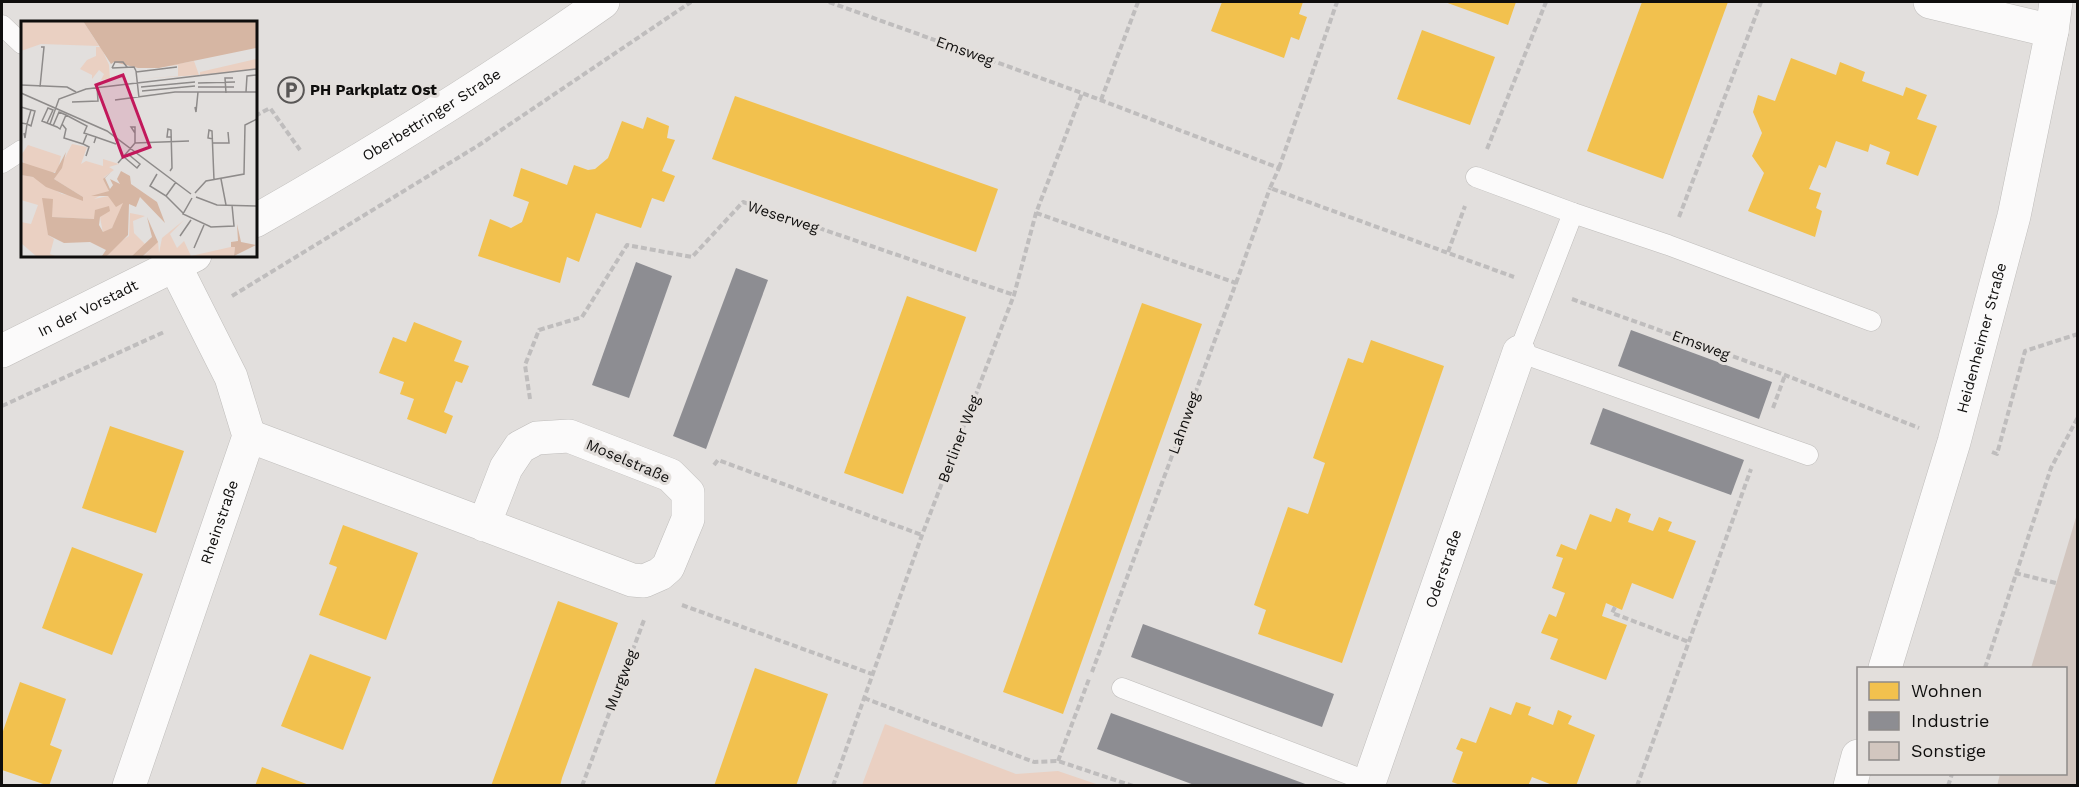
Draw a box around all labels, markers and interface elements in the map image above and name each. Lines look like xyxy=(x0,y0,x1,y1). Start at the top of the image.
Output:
inset map xyxy=(21,21,256,256)
street label: Emsweg xyxy=(934,32,996,70)
street label: Oberbettringer Straße xyxy=(359,65,504,165)
parking icon: PH Parkplatz Ost xyxy=(276,75,306,105)
place label: PH Parkplatz Ost xyxy=(310,81,437,99)
street label: Weserweg xyxy=(745,197,821,237)
street label: Heidenheimer Straße xyxy=(1953,261,2010,415)
street label: In der Vorstadt xyxy=(35,275,142,341)
street label: Emsweg xyxy=(1670,326,1732,364)
street label: Lahnweg xyxy=(1164,389,1204,457)
street label: Berliner Weg xyxy=(934,393,984,485)
street label: Moselstraße xyxy=(583,435,673,487)
street label: Rheinstraße xyxy=(197,478,242,566)
street label: Oderstraße xyxy=(1422,527,1465,610)
street label: Murgweg xyxy=(601,647,641,713)
legend xyxy=(1857,667,2067,775)
text: Wohnen xyxy=(1911,680,1982,701)
text: Industrie xyxy=(1911,710,1989,731)
text: Sonstige xyxy=(1911,740,1986,761)

